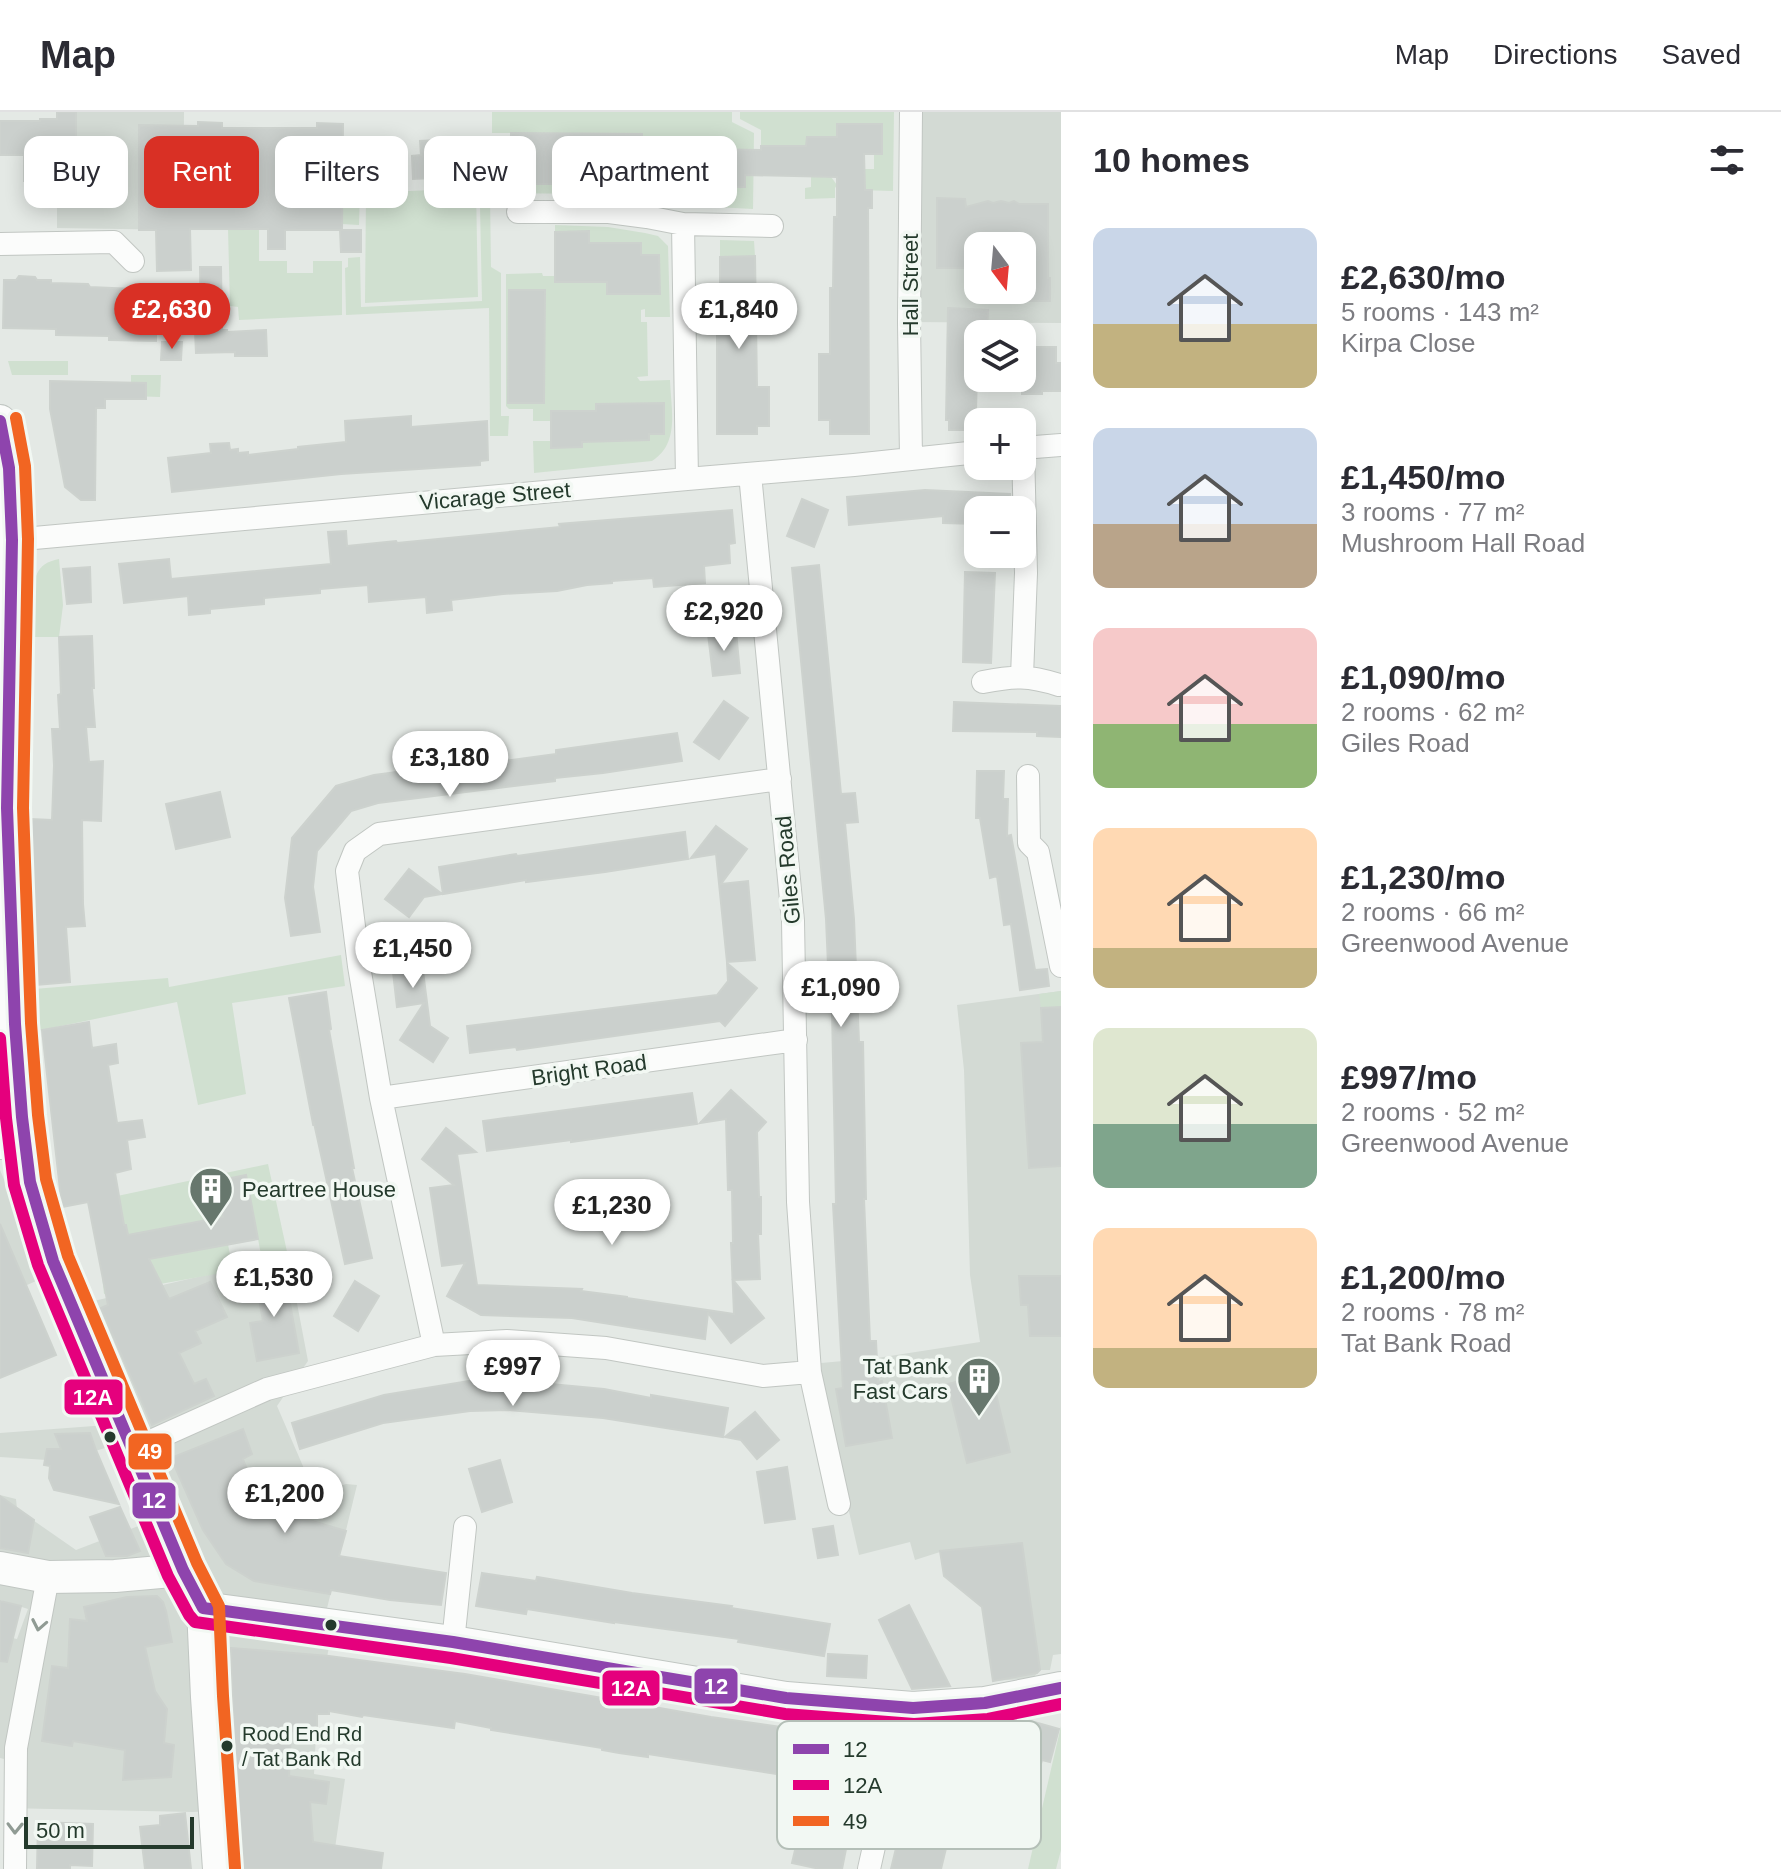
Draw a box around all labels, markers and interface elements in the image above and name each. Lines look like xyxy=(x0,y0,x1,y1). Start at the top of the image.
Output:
text: Map xyxy=(40,34,116,76)
text: Map xyxy=(1395,39,1449,70)
text: Directions xyxy=(1493,39,1618,70)
text: Saved xyxy=(1662,39,1741,70)
chip: Buy xyxy=(24,136,128,208)
chip: Rent xyxy=(144,136,259,208)
chip: Filters xyxy=(275,136,408,208)
chip: New xyxy=(424,136,536,208)
chip: Apartment xyxy=(552,136,737,208)
icon: filters xyxy=(1705,138,1749,182)
text: 10 homes xyxy=(1093,141,1250,179)
north arrow xyxy=(964,232,1036,304)
map controls xyxy=(964,232,1036,568)
street label: Hall Street xyxy=(898,234,923,336)
text: £2,630/mo xyxy=(1341,258,1505,296)
icon: home xyxy=(1157,260,1253,356)
pin: £2,630 xyxy=(107,283,237,351)
pin: £1,840 xyxy=(674,283,804,351)
text: £2,630 xyxy=(132,294,212,324)
text: £1,840 xyxy=(699,294,779,324)
text: 5 rooms · 143 m² xyxy=(1341,297,1539,327)
button: layers xyxy=(964,320,1036,392)
text: Kirpa Close xyxy=(1341,328,1475,358)
button: + xyxy=(964,408,1036,480)
text: £1,450/mo xyxy=(1341,458,1505,496)
icon: home xyxy=(1157,460,1253,556)
street label: Vicarage Street xyxy=(419,477,571,515)
button: − xyxy=(964,496,1036,568)
text: 3 rooms · 77 m² xyxy=(1341,497,1525,527)
text: Mushroom Hall Road xyxy=(1341,528,1585,558)
pin: £2,920 xyxy=(659,585,789,653)
text: £2,920 xyxy=(684,596,764,626)
text: £1,090/mo xyxy=(1341,658,1505,696)
icon: home xyxy=(1157,660,1253,756)
text: 2 rooms · 62 m² xyxy=(1341,697,1525,727)
text: Giles Road xyxy=(1341,728,1470,758)
pin: £3,180 xyxy=(385,731,515,799)
text: £3,180 xyxy=(410,742,490,772)
street label: Giles Road xyxy=(771,815,805,925)
text: £1,230/mo xyxy=(1341,858,1505,896)
icon: home xyxy=(1157,860,1253,956)
text: 2 rooms · 66 m² xyxy=(1341,897,1525,927)
pin: £1,450 xyxy=(348,922,478,990)
text: Greenwood Avenue xyxy=(1341,928,1569,958)
text: £1,450 xyxy=(373,933,453,963)
pin: £1,090 xyxy=(776,961,906,1029)
text: £1,090 xyxy=(801,972,881,1002)
street label: Bright Road xyxy=(530,1050,648,1090)
text: £997/mo xyxy=(1341,1058,1477,1096)
icon: home xyxy=(1157,1060,1253,1156)
text: 2 rooms · 52 m² xyxy=(1341,1097,1525,1127)
text: Greenwood Avenue xyxy=(1341,1128,1569,1158)
building icon: Peartree House xyxy=(187,1165,235,1228)
place label: Peartree House xyxy=(242,1177,396,1202)
pin: £1,230 xyxy=(547,1179,677,1247)
text: £1,230 xyxy=(572,1190,652,1220)
pin: £1,530 xyxy=(209,1251,339,1319)
text: £1,200/mo xyxy=(1341,1258,1505,1296)
icon: home xyxy=(1157,1260,1253,1356)
text: £1,530 xyxy=(234,1262,314,1292)
text: 2 rooms · 78 m² xyxy=(1341,1297,1525,1327)
text: Tat Bank Road xyxy=(1341,1328,1512,1358)
pin: £997 xyxy=(466,1340,560,1408)
text: £997 xyxy=(484,1351,542,1381)
place label: Tat Bank Fast Cars xyxy=(853,1354,949,1404)
building icon: Tat Bank Fast Cars xyxy=(955,1355,1003,1418)
line badge: 12A xyxy=(63,1378,124,1416)
text: 12A xyxy=(73,1385,113,1410)
unlabelled marker xyxy=(102,1429,118,1445)
line badge: 49 xyxy=(127,1432,173,1471)
text: 49 xyxy=(138,1439,162,1464)
pin: £1,200 xyxy=(220,1467,350,1535)
text: £1,200 xyxy=(245,1478,325,1508)
line badge: 12 xyxy=(131,1481,177,1520)
text: 12 xyxy=(142,1488,166,1513)
unlabelled marker xyxy=(323,1617,339,1633)
one-way arrow xyxy=(31,1618,48,1631)
line badge: 12 xyxy=(693,1667,739,1705)
line badge: 12A xyxy=(601,1669,661,1707)
text: 12 xyxy=(704,1674,728,1699)
text: 12A xyxy=(611,1676,651,1701)
legend xyxy=(777,1721,1041,1849)
place label: Rood End Rd / Tat Bank Rd xyxy=(242,1723,362,1770)
text: 12 xyxy=(843,1737,867,1762)
marker: Rood End Rd / Tat Bank Rd xyxy=(219,1738,235,1754)
text: 12A xyxy=(843,1773,882,1798)
text: 49 xyxy=(843,1809,867,1834)
scale bar xyxy=(24,1813,194,1849)
text: 50 m xyxy=(36,1818,85,1843)
one-way arrow xyxy=(6,1822,24,1835)

